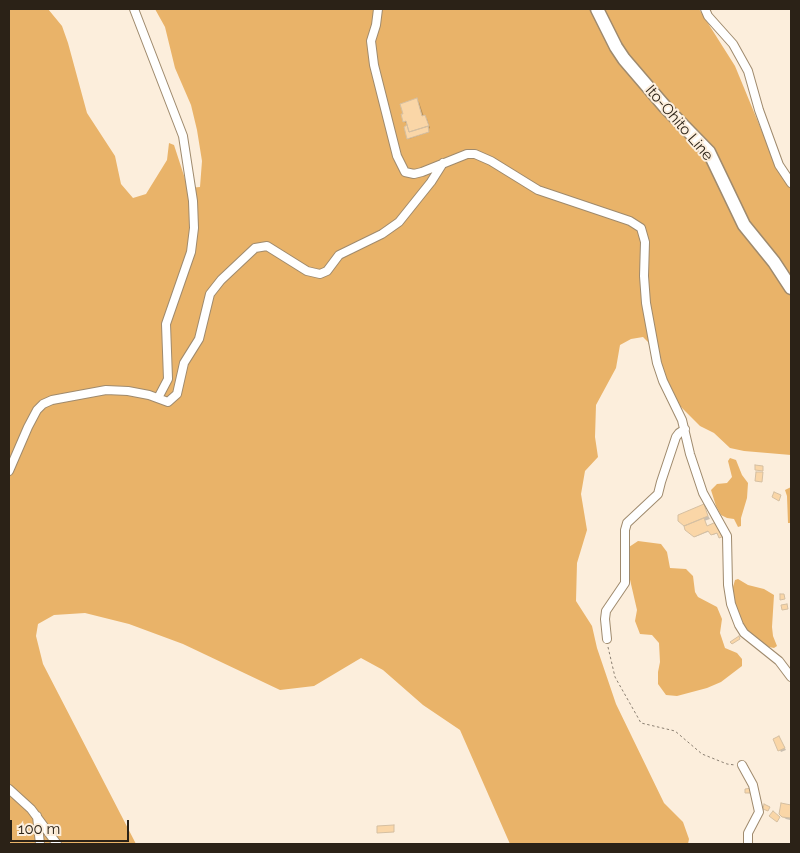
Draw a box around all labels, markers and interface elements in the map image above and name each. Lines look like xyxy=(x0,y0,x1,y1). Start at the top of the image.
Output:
street label: Ito-Ohito Line xyxy=(641,82,717,164)
scale bar xyxy=(12,810,131,842)
text: 100 m xyxy=(18,820,60,838)

